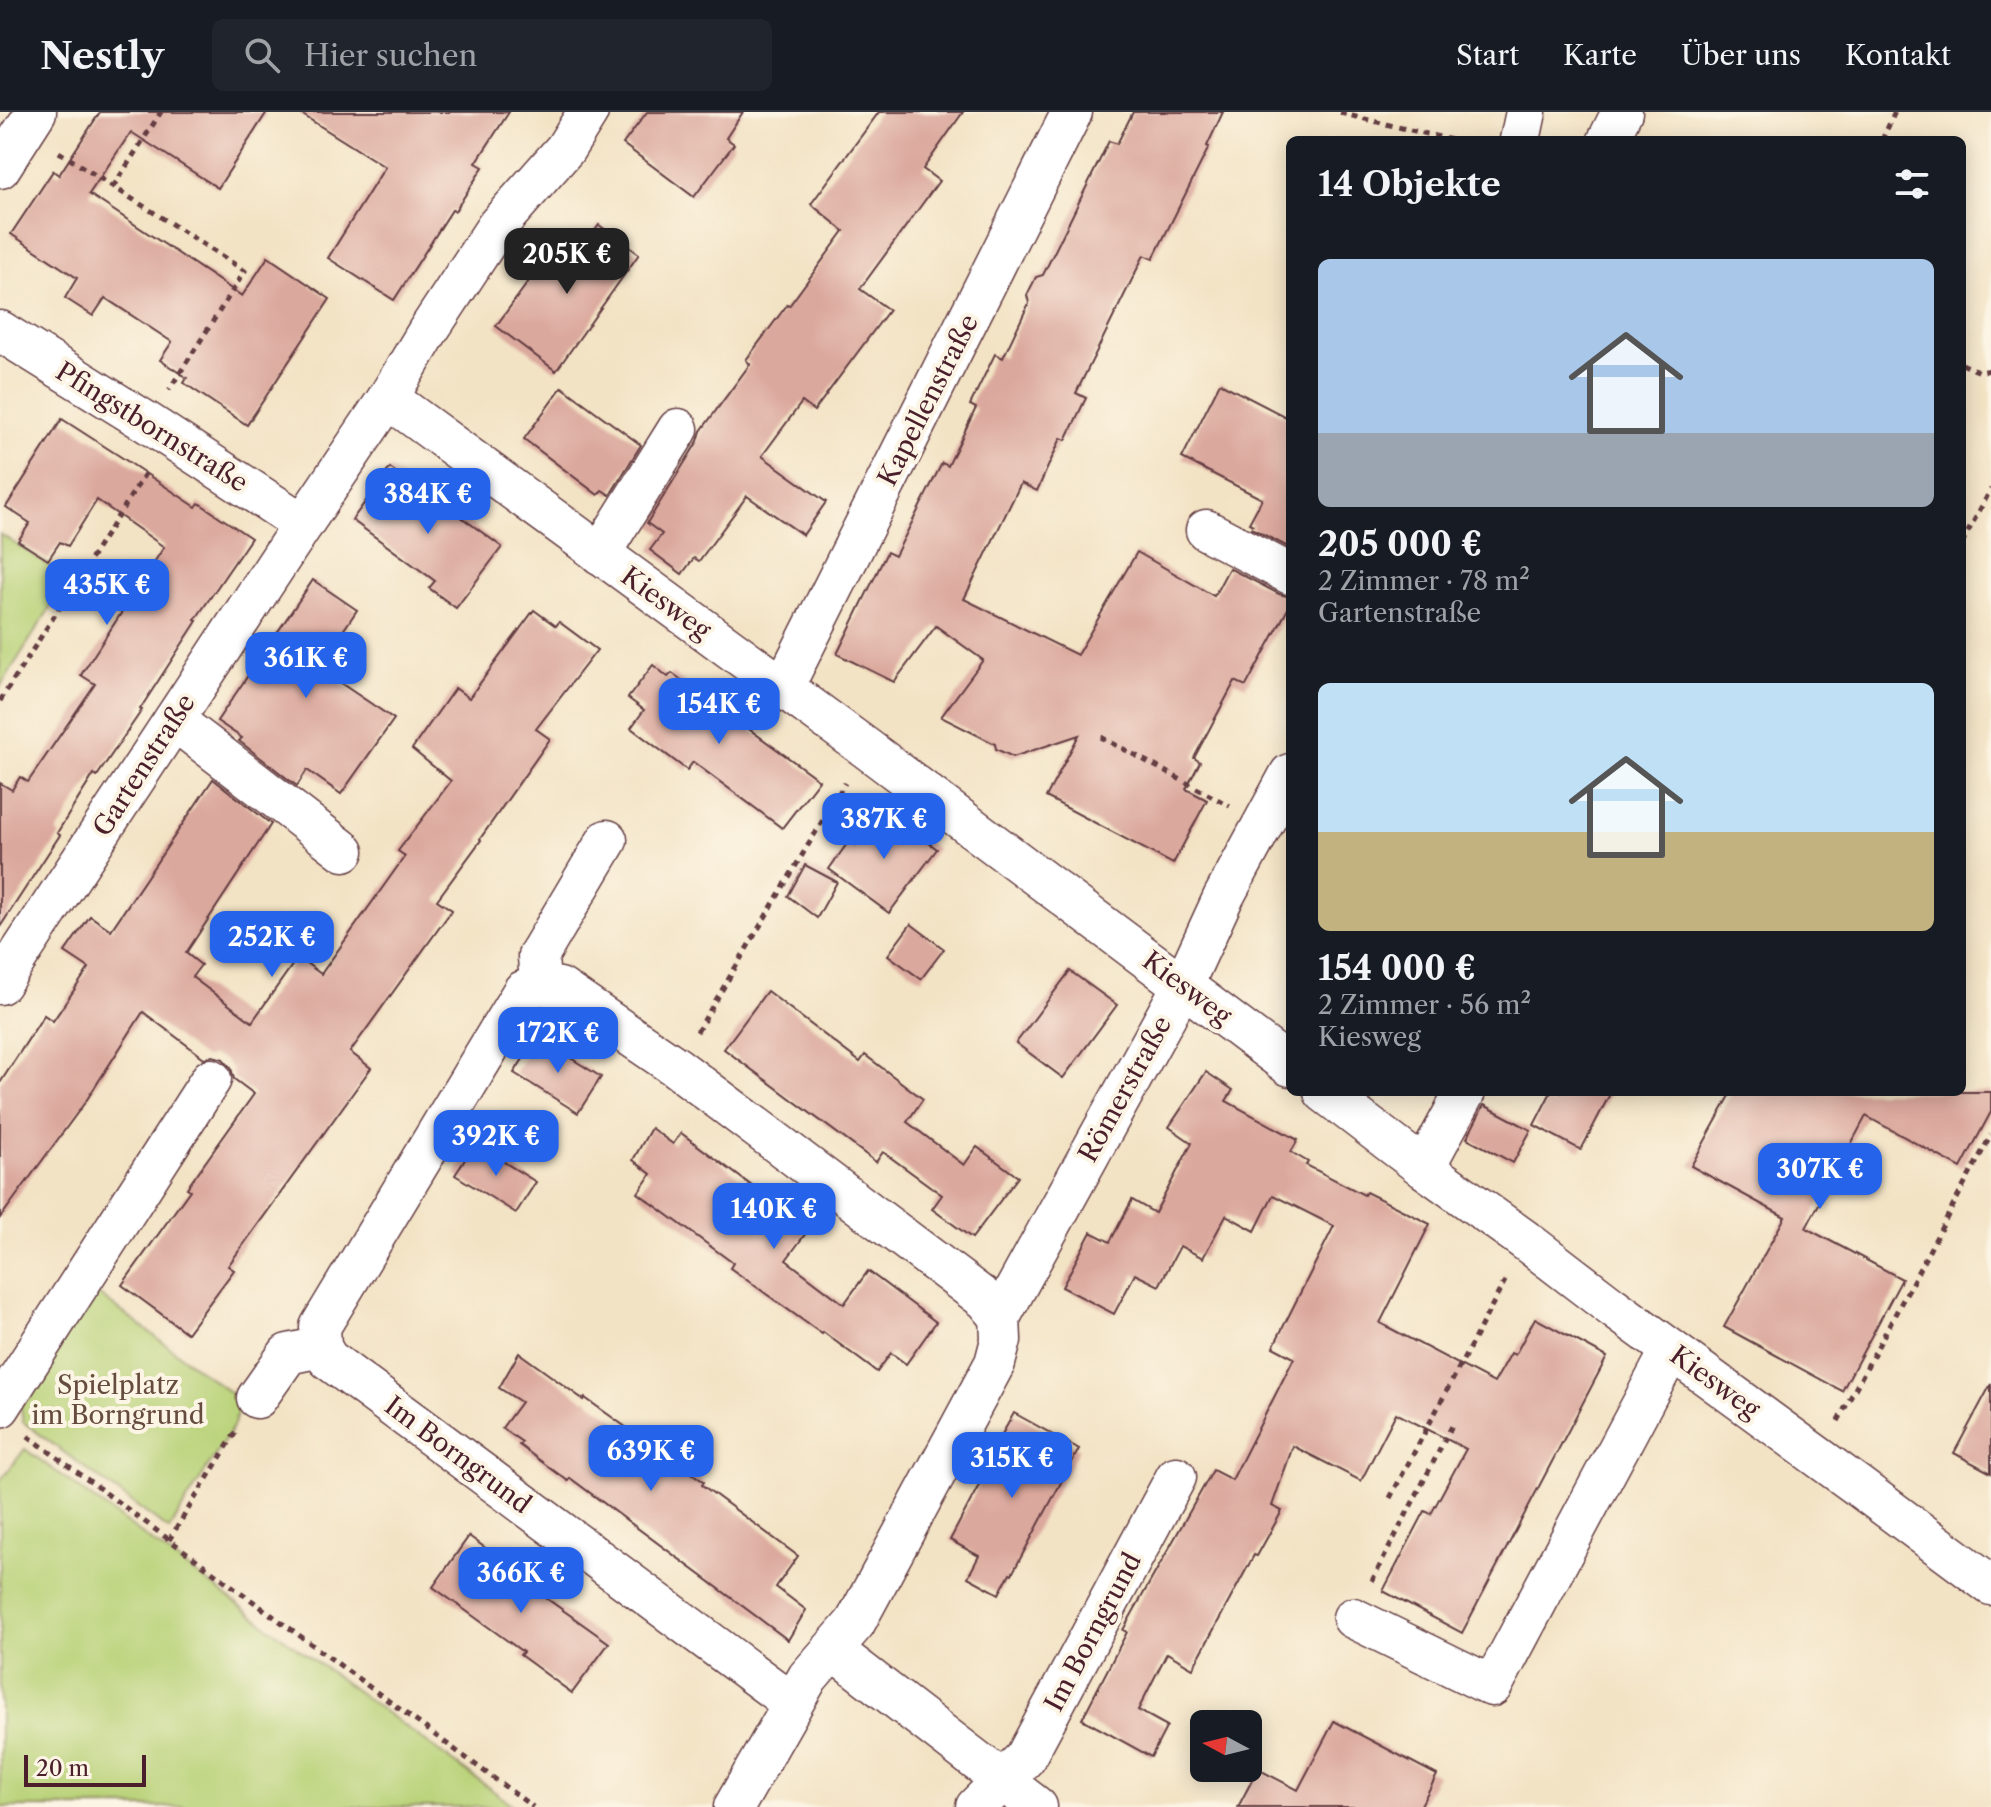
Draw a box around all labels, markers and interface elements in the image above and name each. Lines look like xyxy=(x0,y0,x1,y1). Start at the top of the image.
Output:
search box xyxy=(212,19,772,91)
text: Nestly xyxy=(40,32,164,79)
icon: search xyxy=(240,33,284,77)
text: Hier suchen xyxy=(304,37,477,74)
text: Start xyxy=(1456,38,1519,72)
text: Karte xyxy=(1563,38,1637,72)
text: Über uns xyxy=(1681,38,1801,72)
text: Kontakt xyxy=(1845,38,1951,72)
icon: filters xyxy=(1890,162,1934,206)
text: 14 Objekte xyxy=(1318,163,1501,205)
pin: 205K € xyxy=(502,228,632,296)
text: 205K € xyxy=(522,238,612,270)
street label: Kapellenstraße xyxy=(871,309,985,491)
icon: home xyxy=(1554,311,1698,455)
street label: Pfingstbornstraße xyxy=(50,355,254,499)
pin: 384K € xyxy=(363,468,493,536)
text: 384K € xyxy=(383,478,473,510)
text: 205 000 € xyxy=(1318,523,1482,565)
pin: 435K € xyxy=(42,559,172,627)
street label: Kiesweg xyxy=(615,560,717,646)
text: 2 Zimmer · 78 m² xyxy=(1318,565,1530,597)
text: 435K € xyxy=(63,569,151,601)
text: Gartenstraße xyxy=(1318,597,1481,629)
pin: 361K € xyxy=(241,632,371,700)
text: 361K € xyxy=(263,642,349,674)
pin: 154K € xyxy=(654,678,784,746)
street label: Gartenstraße xyxy=(86,688,202,842)
text: 154K € xyxy=(677,688,761,720)
icon: home xyxy=(1554,735,1698,879)
pin: 387K € xyxy=(819,793,949,861)
text: 387K € xyxy=(840,803,928,835)
pin: 252K € xyxy=(207,911,337,979)
text: 252K € xyxy=(228,921,316,953)
street label: Kiesweg xyxy=(1136,944,1238,1032)
text: 154 000 € xyxy=(1318,947,1476,989)
text: 2 Zimmer · 56 m² xyxy=(1318,989,1531,1021)
pin: 172K € xyxy=(493,1007,623,1075)
street label: Römerstraße xyxy=(1072,1010,1178,1168)
text: 172K € xyxy=(516,1017,600,1049)
text: Kiesweg xyxy=(1318,1021,1421,1053)
pin: 392K € xyxy=(431,1110,561,1178)
text: 392K € xyxy=(452,1120,540,1152)
pin: 307K € xyxy=(1755,1143,1885,1211)
text: 307K € xyxy=(1776,1153,1864,1185)
pin: 140K € xyxy=(709,1183,839,1251)
text: 140K € xyxy=(731,1193,817,1225)
street label: Kiesweg xyxy=(1664,1339,1766,1425)
park label: Spielplatz im Borngrund xyxy=(31,1369,205,1431)
street label: Im Borngrund xyxy=(378,1390,538,1521)
pin: 639K € xyxy=(586,1425,716,1493)
pin: 315K € xyxy=(947,1432,1077,1500)
text: 639K € xyxy=(607,1435,695,1467)
text: 315K € xyxy=(970,1442,1054,1474)
pin: 366K € xyxy=(456,1547,586,1615)
street label: Im Borngrund xyxy=(1038,1547,1148,1717)
text: 366K € xyxy=(477,1557,565,1589)
north arrow xyxy=(1190,1710,1262,1782)
map controls xyxy=(1190,1710,1262,1782)
scale bar xyxy=(24,1751,146,1787)
text: 20 m xyxy=(36,1755,89,1782)

